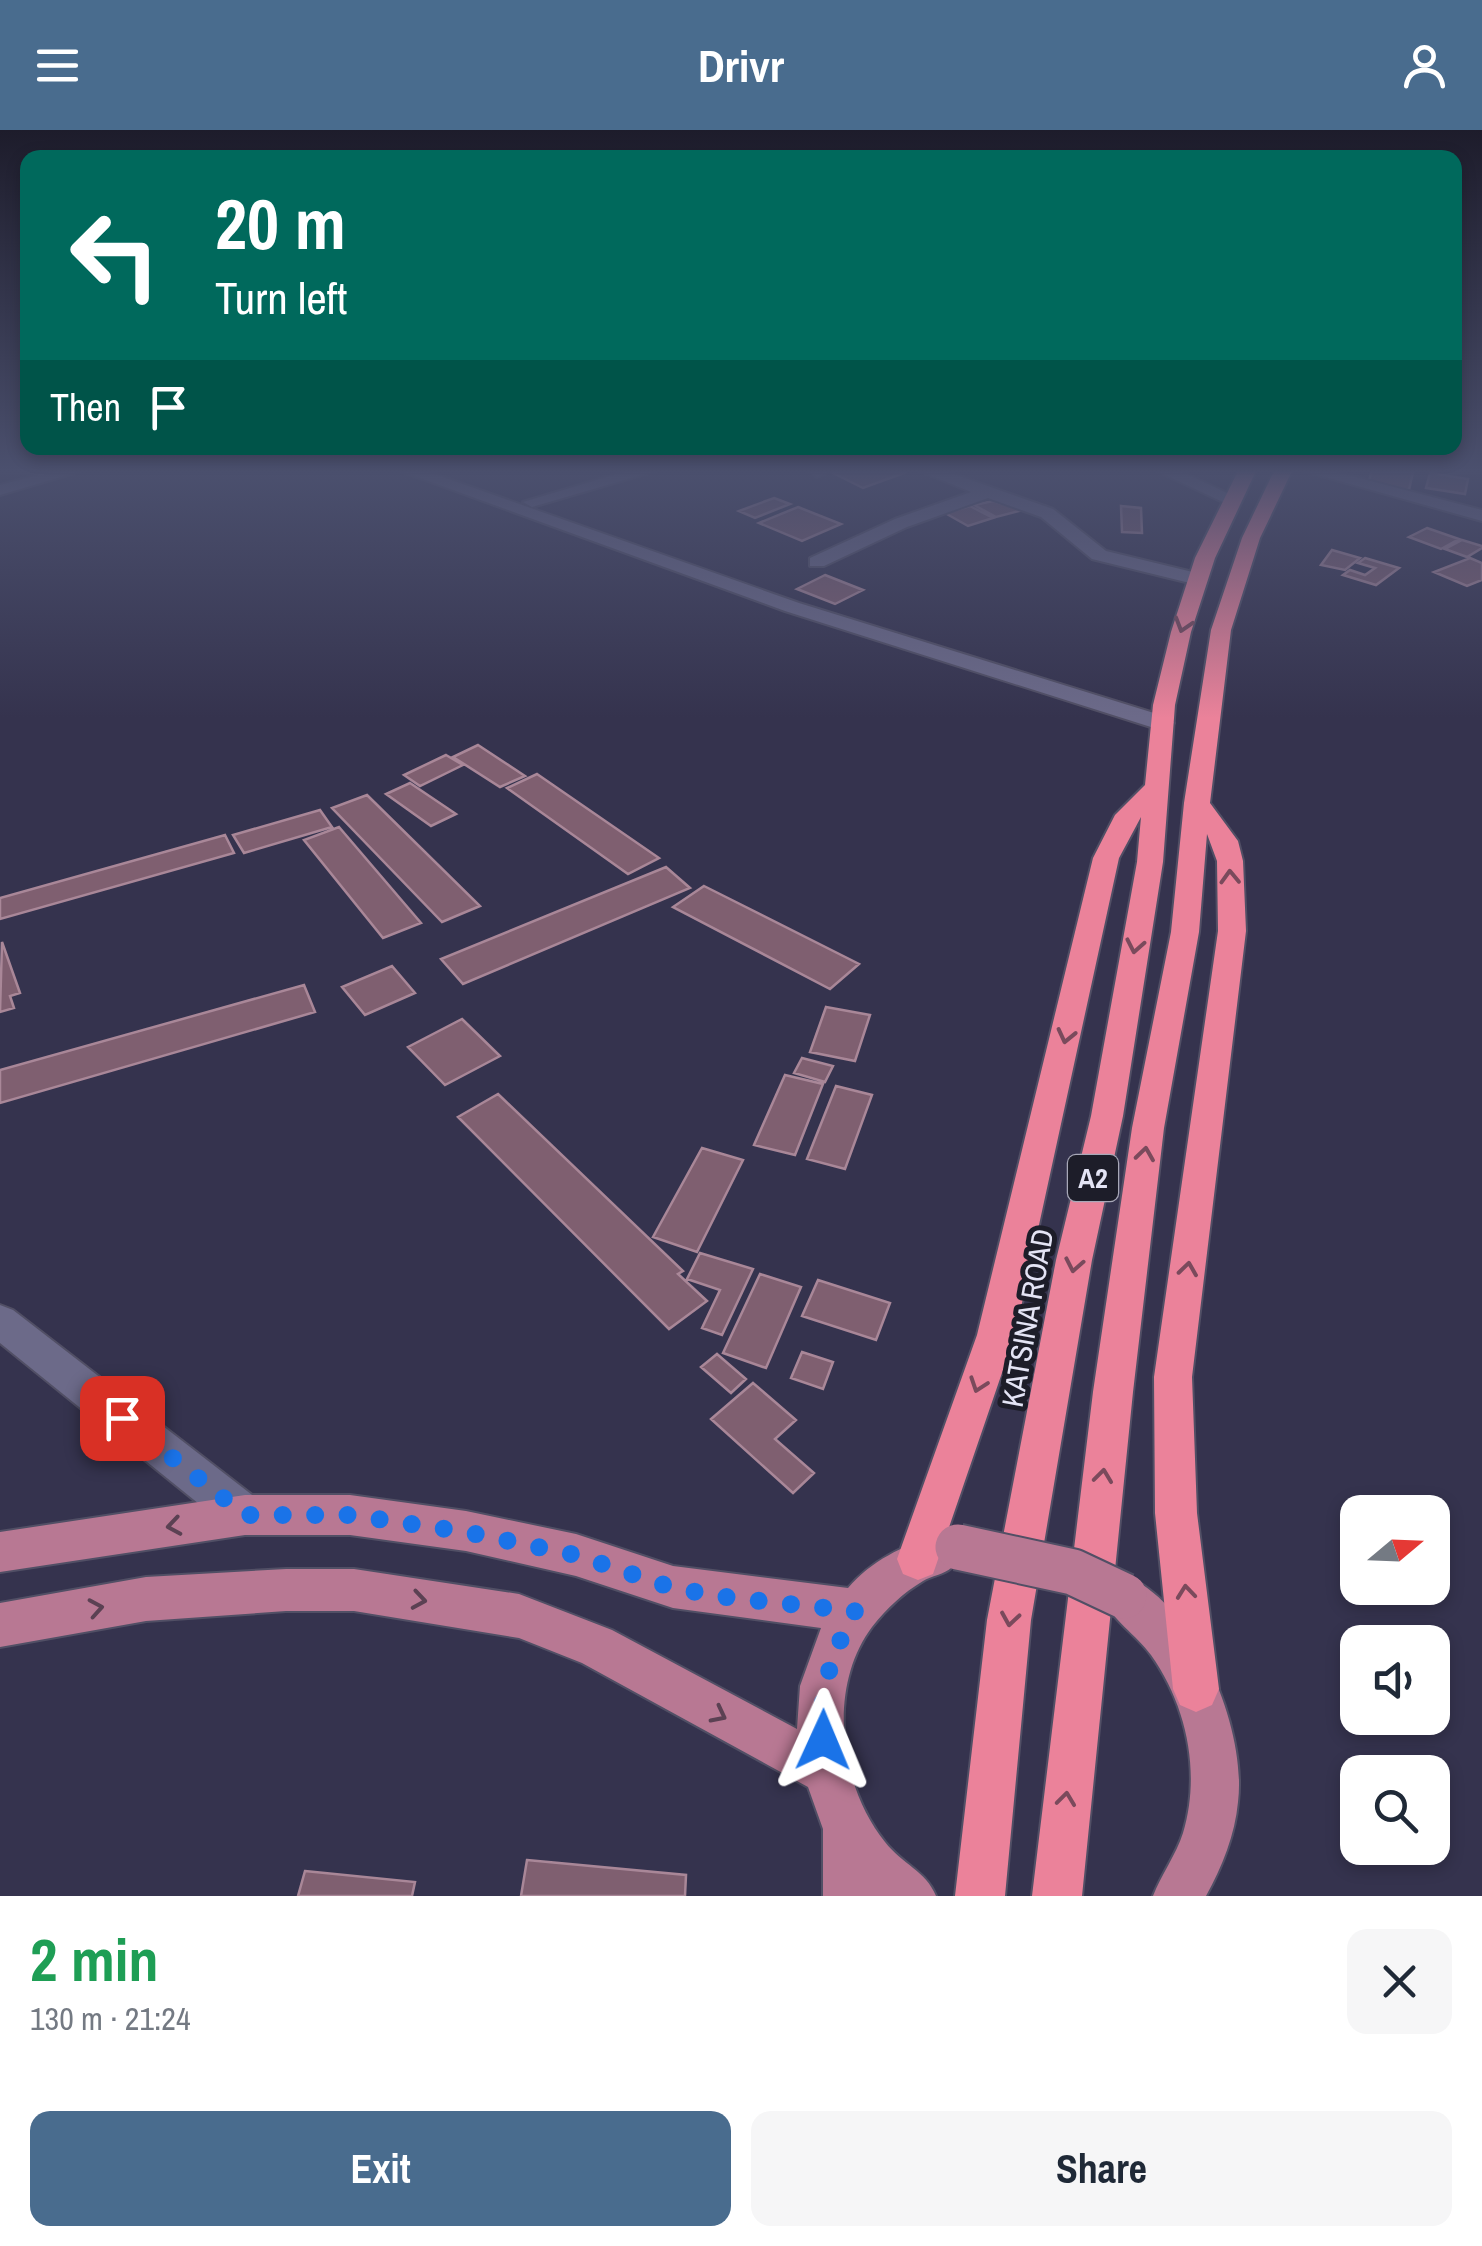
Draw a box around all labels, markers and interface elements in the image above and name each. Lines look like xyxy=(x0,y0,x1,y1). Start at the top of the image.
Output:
text: Drivr xyxy=(698,35,784,96)
icon: menu xyxy=(30,38,85,93)
icon: person xyxy=(1397,38,1452,93)
text: 20 m xyxy=(215,177,346,271)
icon: left xyxy=(50,190,180,320)
text: Turn left xyxy=(215,267,347,328)
icon: arrive xyxy=(141,380,196,435)
text: Then xyxy=(50,382,121,433)
one-way arrow xyxy=(1174,616,1195,633)
one-way arrow xyxy=(1220,868,1241,884)
one-way arrow xyxy=(1125,937,1146,954)
one-way arrow xyxy=(1056,1027,1077,1044)
one-way arrow xyxy=(1133,1145,1154,1162)
road number: A2 xyxy=(1068,1155,1118,1201)
street label: KATSINA ROAD xyxy=(992,1226,1062,1410)
one-way arrow xyxy=(1064,1256,1085,1273)
one-way arrow xyxy=(1176,1260,1197,1277)
pin xyxy=(80,1376,165,1461)
one-way arrow xyxy=(970,1376,990,1393)
icon: arrive xyxy=(95,1391,150,1446)
one-way arrow xyxy=(1092,1468,1113,1484)
north arrow xyxy=(1340,1495,1450,1605)
map controls xyxy=(1340,1495,1450,1865)
one-way arrow xyxy=(166,1515,182,1536)
one-way arrow xyxy=(1176,1584,1197,1600)
one-way arrow xyxy=(411,1589,427,1610)
one-way arrow xyxy=(88,1598,104,1619)
one-way arrow xyxy=(1000,1611,1021,1627)
button: sound xyxy=(1340,1625,1450,1735)
position arrow xyxy=(771,1688,875,1792)
one-way arrow xyxy=(709,1703,727,1722)
button: search xyxy=(1340,1755,1450,1865)
one-way arrow xyxy=(1055,1791,1076,1807)
text: 2 min xyxy=(30,1919,159,2000)
button: close xyxy=(1347,1929,1452,2034)
text: 130 m · 21:24 xyxy=(30,1997,190,2040)
button: Exit xyxy=(30,2111,731,2226)
button: Share xyxy=(751,2111,1452,2226)

